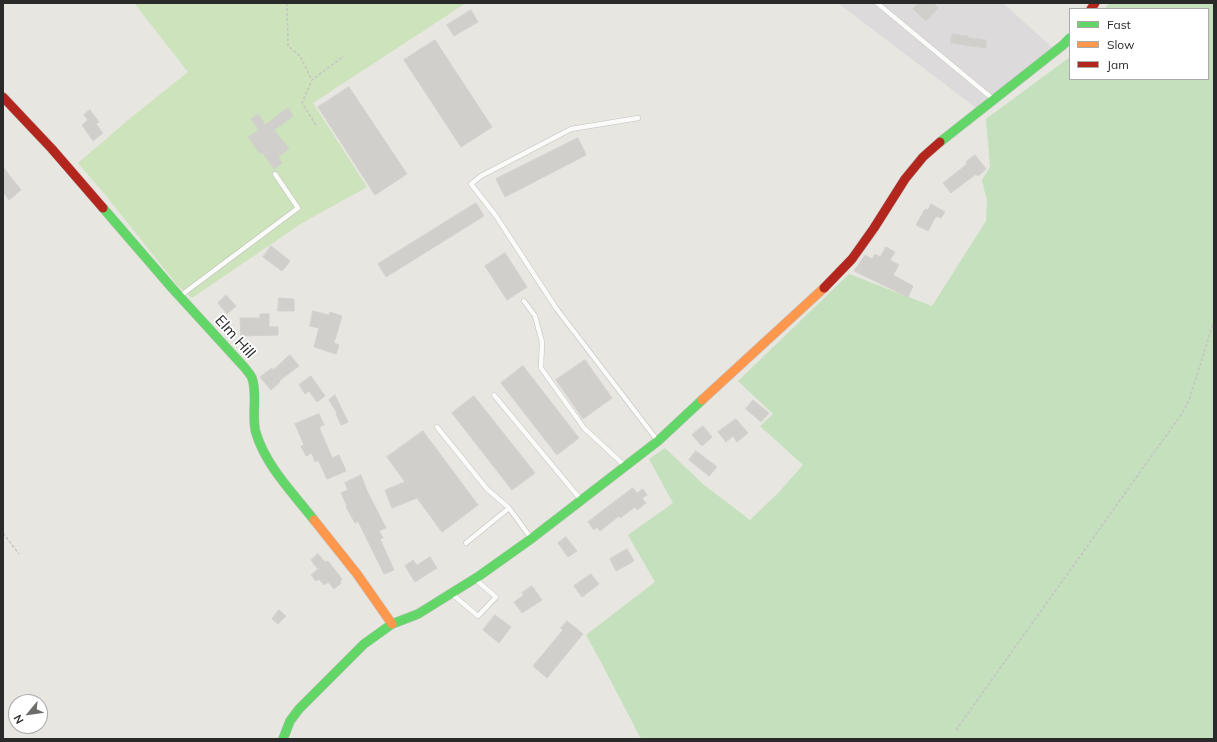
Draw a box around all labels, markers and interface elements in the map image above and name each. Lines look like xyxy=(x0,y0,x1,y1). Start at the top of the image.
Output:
legend xyxy=(1069,8,1209,80)
text: Fast xyxy=(1107,17,1131,32)
text: Slow xyxy=(1107,37,1135,52)
text: Jam xyxy=(1107,57,1129,72)
street label: Elm Hill xyxy=(211,312,259,362)
north arrow xyxy=(8,694,48,734)
text: N xyxy=(10,712,27,726)

